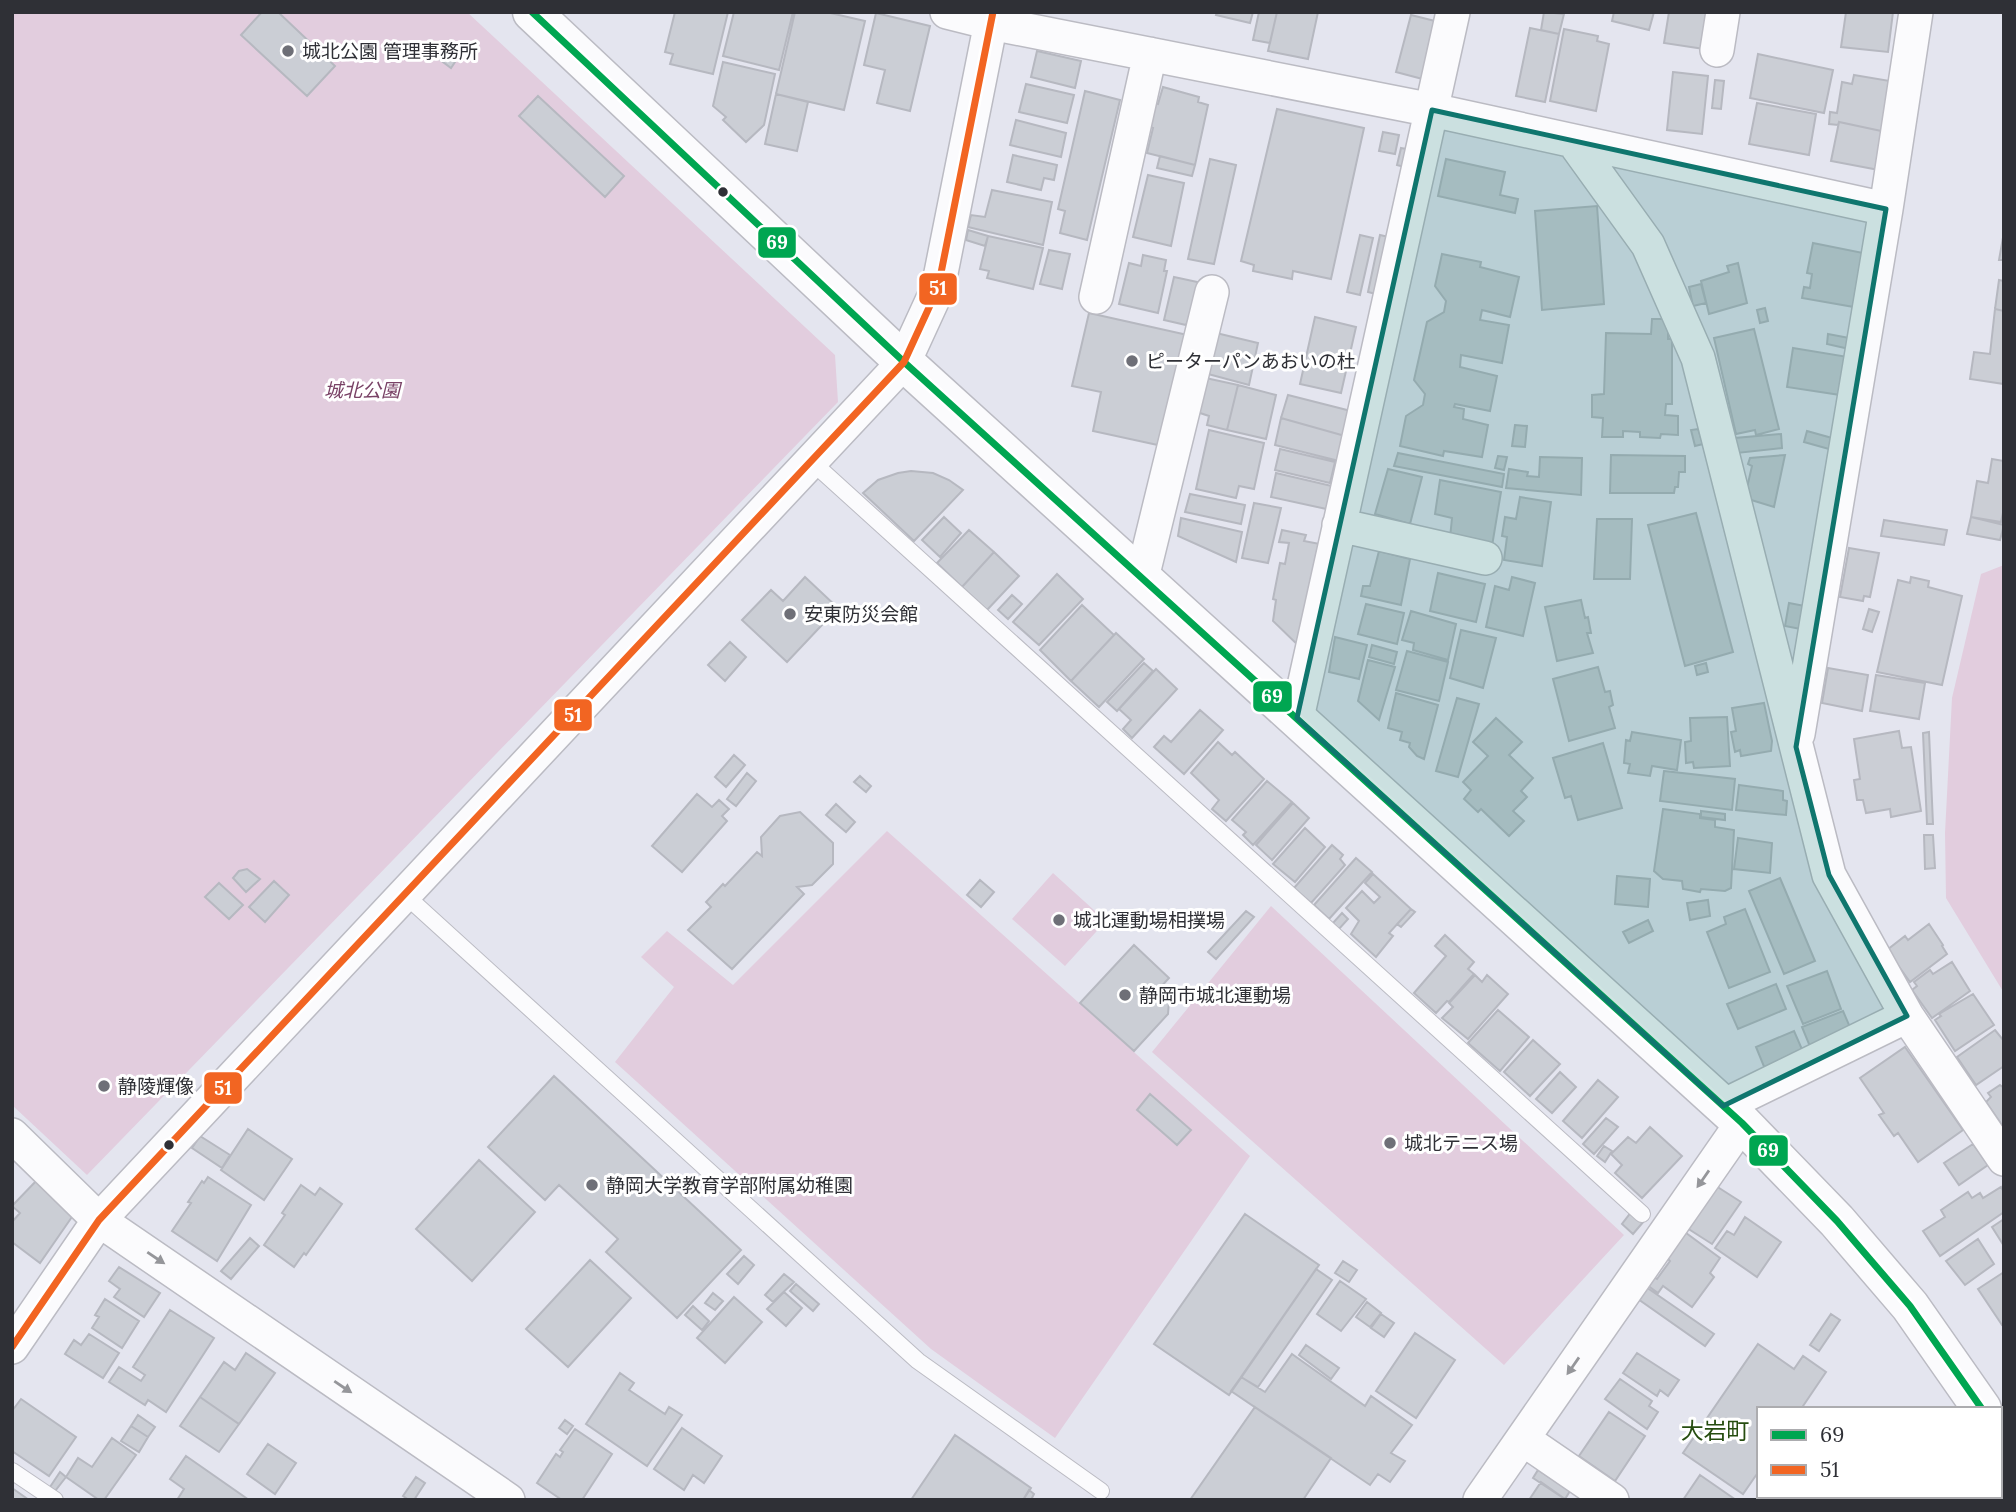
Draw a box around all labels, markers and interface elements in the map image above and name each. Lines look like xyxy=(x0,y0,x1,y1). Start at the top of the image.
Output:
place label: 城北公園 管理事務所 xyxy=(302,39,478,63)
marker: 城北公園 管理事務所 xyxy=(280,43,296,59)
unlabelled marker xyxy=(716,185,730,199)
line badge: 69 xyxy=(757,226,797,259)
text: 69 xyxy=(766,230,788,254)
line badge: 51 xyxy=(918,272,958,306)
text: 51 xyxy=(929,276,947,300)
place label: ピーターパンあおいの杜 xyxy=(1146,349,1356,373)
marker: ピーターパンあおいの杜 xyxy=(1124,353,1140,369)
park label: 城北公園 xyxy=(324,378,403,402)
place label: 安東防災会館 xyxy=(804,602,918,626)
marker: 安東防災会館 xyxy=(782,606,798,622)
line badge: 69 xyxy=(1252,680,1293,713)
text: 69 xyxy=(1261,684,1283,708)
line badge: 51 xyxy=(553,698,593,732)
text: 51 xyxy=(564,703,582,727)
place label: 城北運動場相撲場 xyxy=(1073,908,1225,932)
marker: 城北運動場相撲場 xyxy=(1051,912,1067,928)
place label: 静岡市城北運動場 xyxy=(1139,983,1291,1007)
marker: 静岡市城北運動場 xyxy=(1117,987,1133,1003)
line badge: 51 xyxy=(203,1071,243,1105)
place label: 静陵輝像 xyxy=(118,1074,194,1098)
text: 51 xyxy=(214,1076,232,1100)
marker: 静陵輝像 xyxy=(96,1078,112,1094)
place label: 城北テニス場 xyxy=(1404,1131,1518,1155)
line badge: 69 xyxy=(1748,1134,1789,1167)
marker: 城北テニス場 xyxy=(1382,1135,1398,1151)
unlabelled marker xyxy=(162,1138,176,1152)
text: 69 xyxy=(1757,1138,1779,1162)
one-way arrow xyxy=(1696,1170,1710,1188)
place label: 静岡大学教育学部附属幼稚園 xyxy=(606,1173,853,1197)
marker: 静岡大学教育学部附属幼稚園 xyxy=(584,1177,600,1193)
one-way arrow xyxy=(146,1251,165,1264)
one-way arrow xyxy=(1566,1357,1580,1375)
one-way arrow xyxy=(334,1380,352,1394)
legend xyxy=(1757,1407,2002,1498)
district label: 大岩町 xyxy=(1681,1416,1750,1445)
text: 69 xyxy=(1820,1421,1844,1448)
text: 51 xyxy=(1820,1456,1839,1483)

